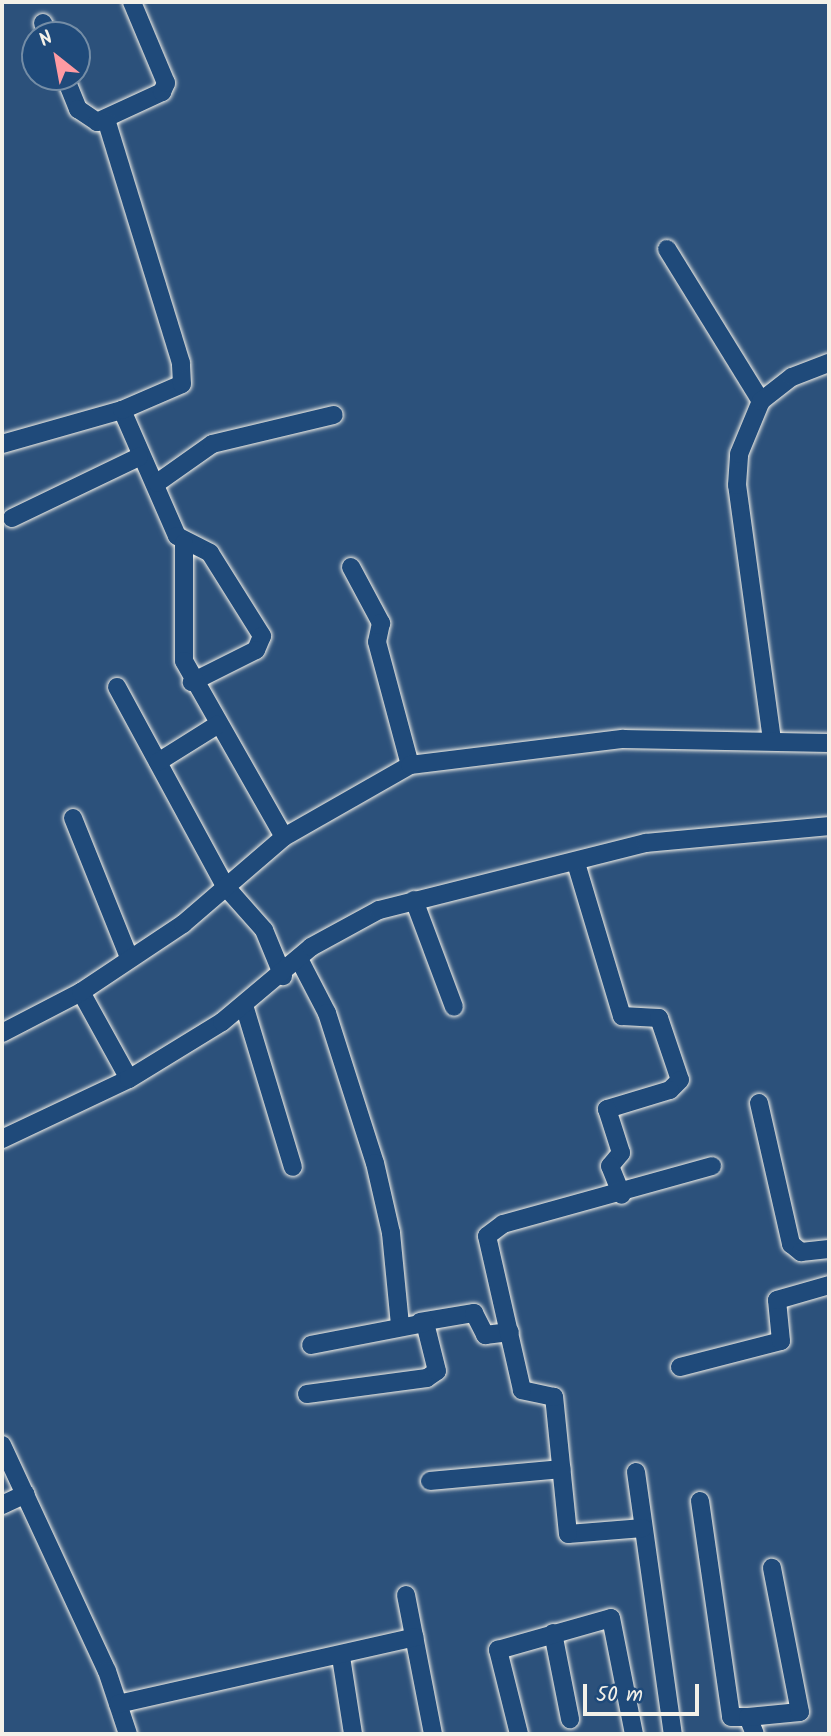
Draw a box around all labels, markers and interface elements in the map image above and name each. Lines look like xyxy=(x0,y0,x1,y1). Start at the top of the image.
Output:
north arrow xyxy=(21,21,91,91)
text: N xyxy=(33,24,59,56)
scale bar xyxy=(586,1670,702,1714)
text: 50 m xyxy=(596,1679,643,1712)

